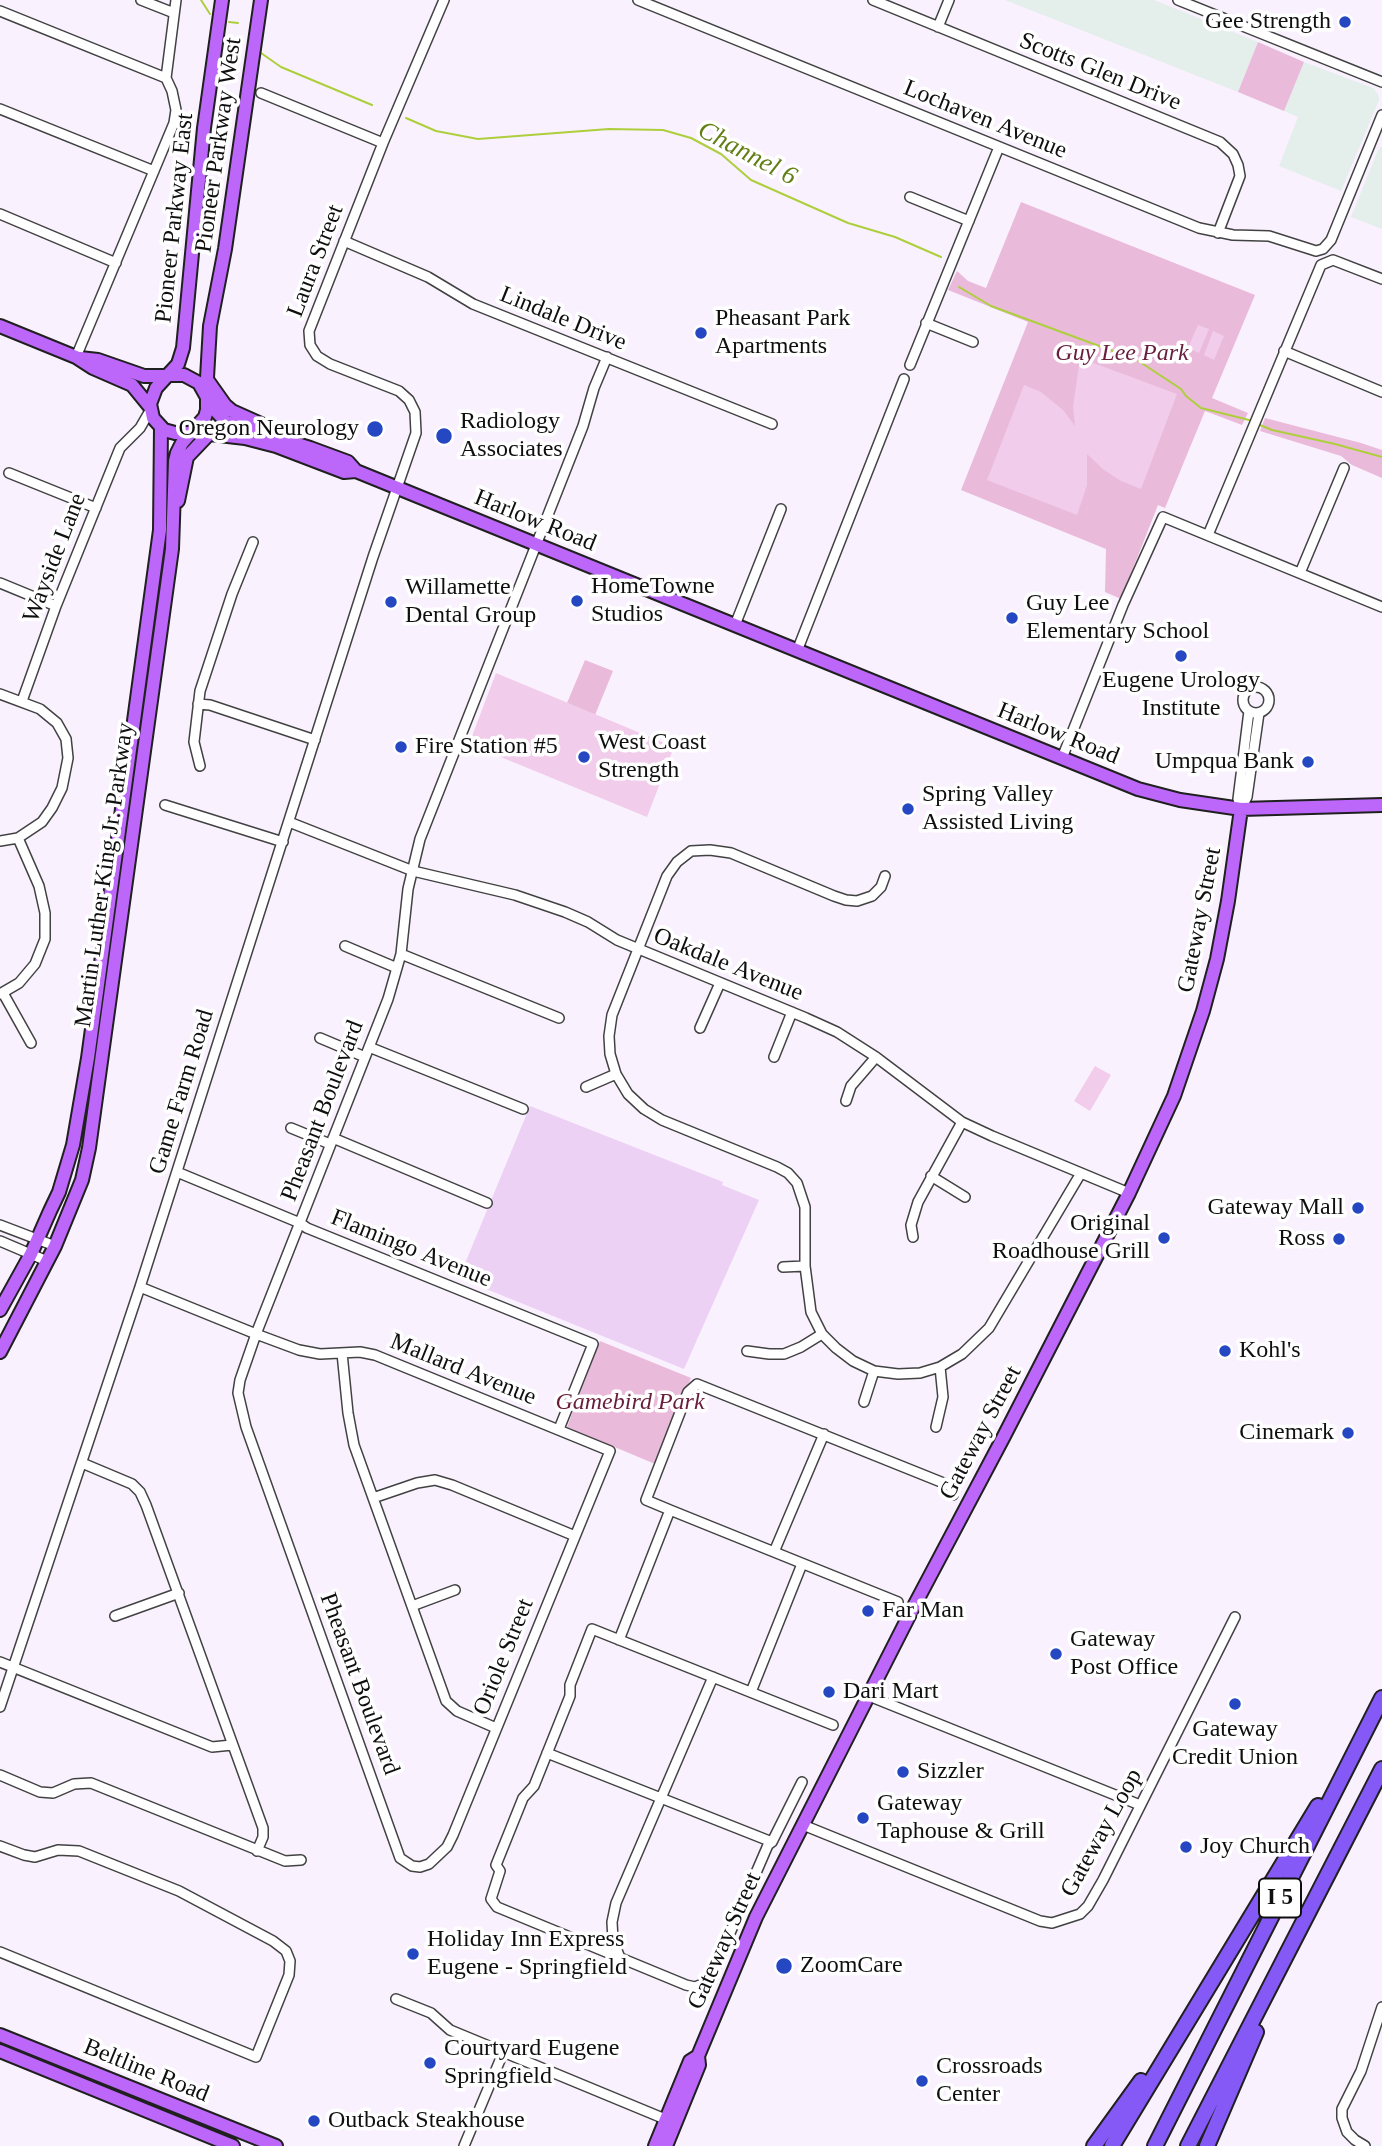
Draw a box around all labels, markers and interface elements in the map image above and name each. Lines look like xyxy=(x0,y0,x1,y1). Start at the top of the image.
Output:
place label: Gee Strength xyxy=(1205,8,1331,36)
marker: Gee Strength xyxy=(1337,14,1353,30)
street label: Scotts Glen Drive xyxy=(1015,26,1185,118)
street label: Pioneer Parkway West xyxy=(190,36,248,254)
street label: Lochaven Avenue xyxy=(899,74,1071,166)
street label: Pioneer Parkway East xyxy=(150,112,200,324)
water label: Channel 6 xyxy=(692,115,802,193)
street label: Laura Street xyxy=(281,201,351,321)
street label: Lindale Drive xyxy=(496,281,630,357)
place label: Pheasant Park Apartments xyxy=(715,305,850,361)
marker: Pheasant Park Apartments xyxy=(693,325,709,341)
park label: Guy Lee Park xyxy=(1055,340,1189,368)
place label: Radiology Associates xyxy=(460,408,563,464)
place label: Oregon Neurology xyxy=(178,415,359,443)
marker: Oregon Neurology xyxy=(365,419,385,439)
marker: Radiology Associates xyxy=(434,426,454,446)
street label: Harlow Road xyxy=(470,484,600,558)
street label: Wayside Lane xyxy=(17,489,93,627)
place label: HomeTowne Studios xyxy=(591,573,715,629)
place label: Willamette Dental Group xyxy=(405,574,536,630)
place label: Guy Lee Elementary School xyxy=(1026,590,1209,646)
marker: HomeTowne Studios xyxy=(569,593,585,609)
marker: Willamette Dental Group xyxy=(383,594,399,610)
marker: Guy Lee Elementary School xyxy=(1004,610,1020,626)
marker: Eugene Urology Institute xyxy=(1173,648,1189,664)
place label: Eugene Urology Institute xyxy=(1102,667,1260,723)
street label: Harlow Road xyxy=(993,697,1123,771)
street label: Martin Luther King Jr. Parkway xyxy=(69,721,141,1029)
place label: West Coast Strength xyxy=(598,729,706,785)
place label: Fire Station #5 xyxy=(415,733,558,761)
marker: Fire Station #5 xyxy=(393,739,409,755)
place label: Umpqua Bank xyxy=(1155,748,1294,776)
marker: West Coast Strength xyxy=(576,749,592,765)
marker: Umpqua Bank xyxy=(1300,754,1316,770)
place label: Spring Valley Assisted Living xyxy=(922,781,1073,837)
marker: Spring Valley Assisted Living xyxy=(900,801,916,817)
street label: Gateway Street xyxy=(1172,845,1228,995)
street label: Oakdale Avenue xyxy=(649,922,807,1008)
street label: Game Farm Road xyxy=(143,1006,221,1178)
street label: Pheasant Boulevard xyxy=(275,1017,371,1205)
place label: Gateway Mall xyxy=(1207,1194,1344,1222)
marker: Gateway Mall xyxy=(1350,1200,1366,1216)
street label: Flamingo Avenue xyxy=(326,1204,496,1294)
place label: Original Roadhouse Grill xyxy=(992,1210,1150,1266)
place label: Ross xyxy=(1278,1225,1325,1253)
marker: Original Roadhouse Grill xyxy=(1156,1230,1172,1246)
marker: Ross xyxy=(1331,1231,1347,1247)
street label: Mallard Avenue xyxy=(386,1328,540,1412)
place label: Kohl's xyxy=(1239,1337,1301,1365)
marker: Kohl's xyxy=(1217,1343,1233,1359)
street label: Gateway Street xyxy=(934,1361,1028,1505)
park label: Gamebird Park xyxy=(555,1389,705,1417)
place label: Cinemark xyxy=(1239,1419,1334,1447)
marker: Cinemark xyxy=(1340,1425,1356,1441)
street label: Pheasant Boulevard xyxy=(313,1589,405,1779)
street label: Oriole Street xyxy=(468,1594,540,1720)
place label: Far Man xyxy=(882,1597,964,1625)
marker: Far Man xyxy=(860,1603,876,1619)
place label: Gateway Post Office xyxy=(1070,1626,1178,1682)
marker: Gateway Post Office xyxy=(1048,1646,1064,1662)
place label: Dari Mart xyxy=(843,1678,938,1706)
marker: Dari Mart xyxy=(821,1684,837,1700)
marker: Gateway Credit Union xyxy=(1227,1696,1243,1712)
place label: Gateway Credit Union xyxy=(1172,1716,1298,1772)
place label: Sizzler xyxy=(917,1758,984,1786)
marker: Sizzler xyxy=(895,1764,911,1780)
street label: Gateway Loop xyxy=(1055,1764,1149,1902)
place label: Gateway Taphouse & Grill xyxy=(877,1790,1045,1846)
marker: Gateway Taphouse & Grill xyxy=(855,1810,871,1826)
place label: Joy Church xyxy=(1200,1833,1310,1861)
marker: Joy Church xyxy=(1178,1839,1194,1855)
street label: Gateway Street xyxy=(682,1868,768,2014)
road number: I 5 xyxy=(1259,1879,1301,1918)
place label: Holiday Inn Express Eugene - Springfield xyxy=(427,1926,627,1982)
marker: Holiday Inn Express Eugene - Springfield xyxy=(405,1946,421,1962)
place label: ZoomCare xyxy=(800,1952,903,1980)
marker: ZoomCare xyxy=(774,1956,794,1976)
street label: Beltline Road xyxy=(79,2033,213,2109)
place label: Courtyard Eugene Springfield xyxy=(444,2035,619,2091)
place label: Crossroads Center xyxy=(936,2053,1043,2109)
marker: Courtyard Eugene Springfield xyxy=(422,2055,438,2071)
marker: Crossroads Center xyxy=(914,2073,930,2089)
place label: Outback Steakhouse xyxy=(328,2107,525,2135)
marker: Outback Steakhouse xyxy=(306,2113,322,2129)

